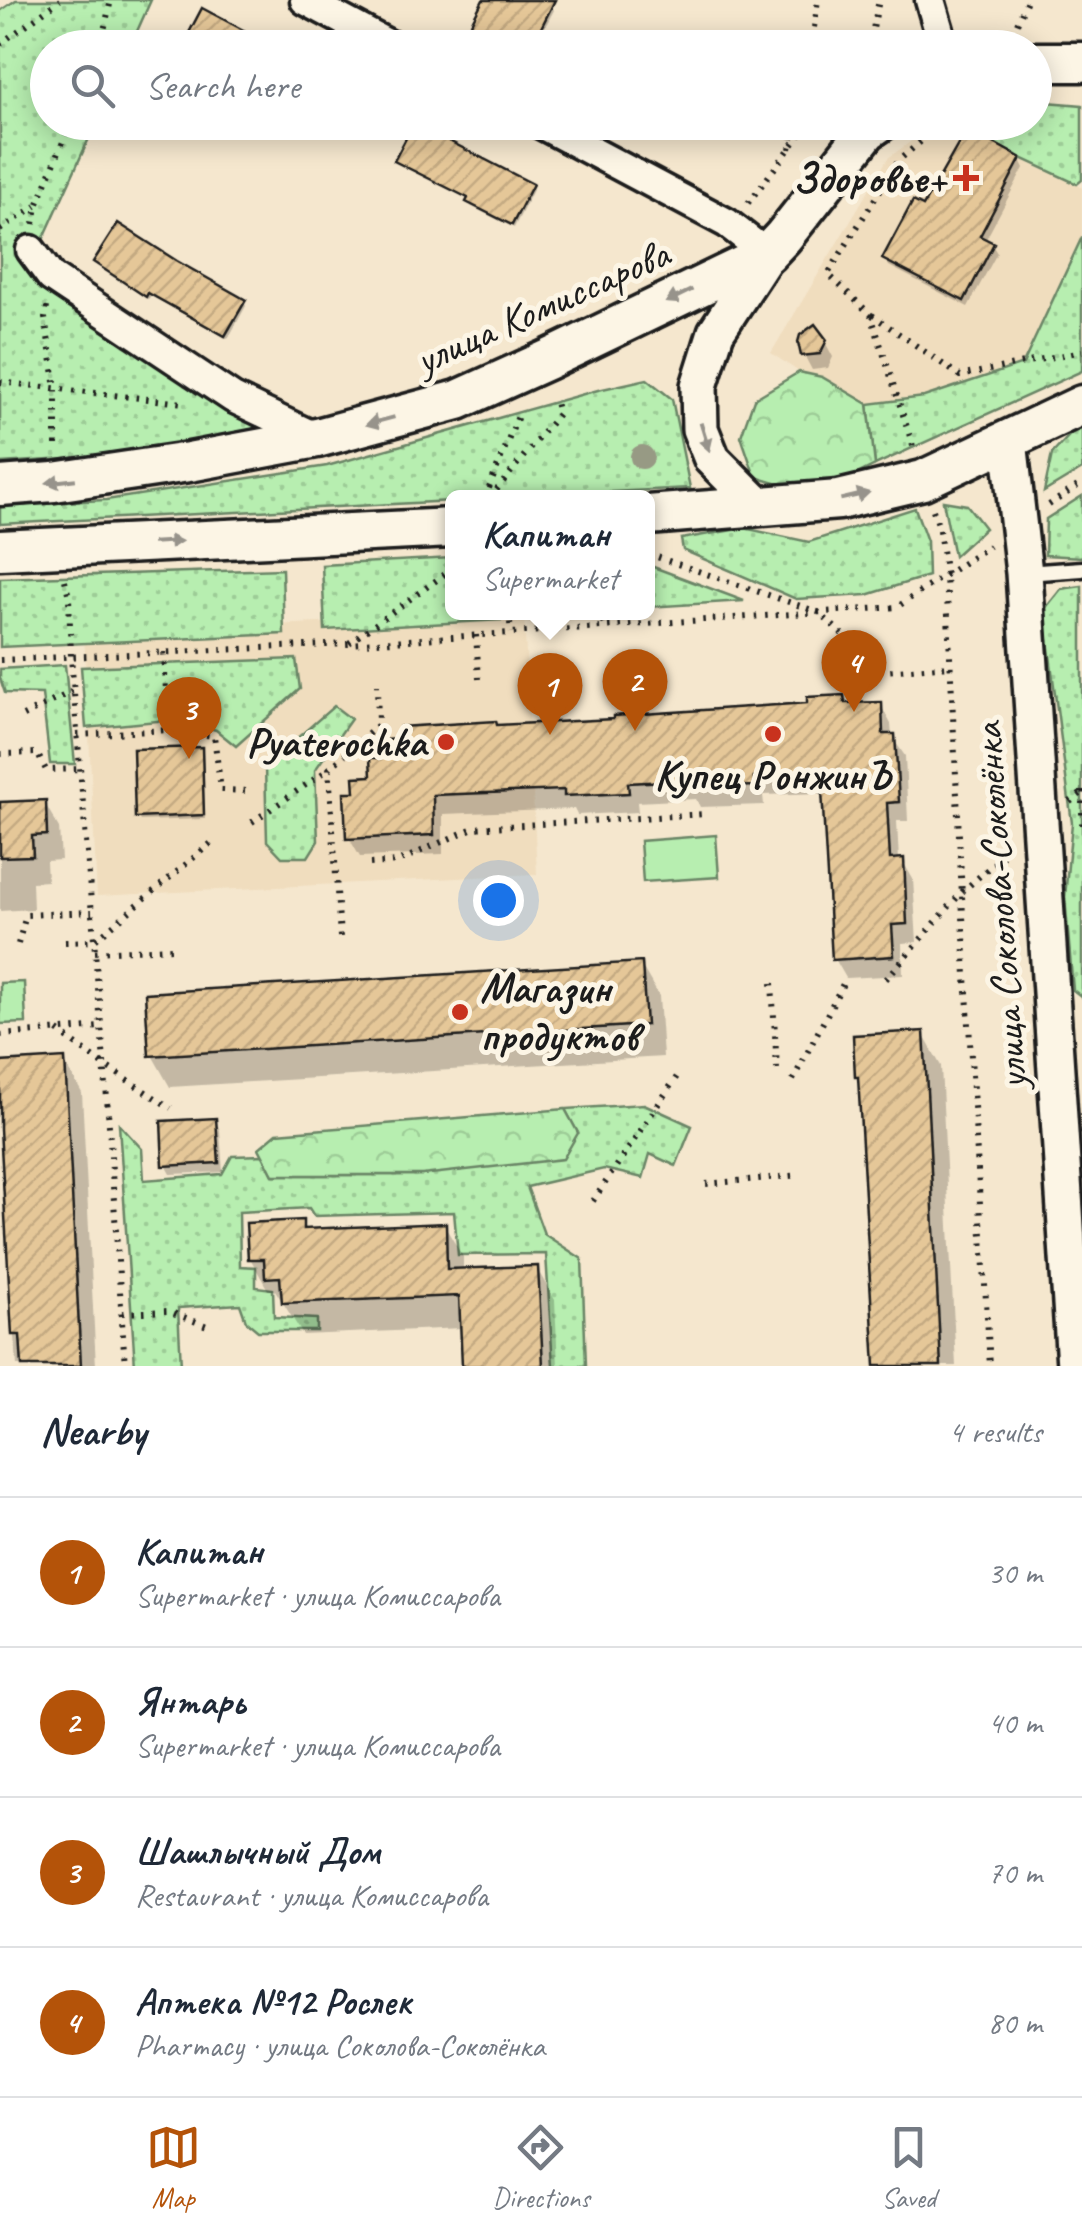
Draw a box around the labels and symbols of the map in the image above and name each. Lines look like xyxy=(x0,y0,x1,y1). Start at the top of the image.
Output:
place label: Здоровье+ xyxy=(793,152,948,205)
marker: Здоровье+ xyxy=(955,167,977,189)
street label: улица Комиссарова xyxy=(404,226,680,388)
one-way arrow xyxy=(664,287,693,304)
one-way arrow xyxy=(364,413,395,429)
one-way arrow xyxy=(698,423,713,453)
one-way arrow xyxy=(45,473,76,489)
one-way arrow xyxy=(840,488,871,503)
one-way arrow xyxy=(152,534,184,550)
pin: 4 xyxy=(822,630,886,712)
pin: 2 xyxy=(602,648,668,731)
pin: 1 xyxy=(518,652,582,735)
pin: 3 xyxy=(156,676,222,759)
place label: Pyaterochka xyxy=(246,716,429,769)
street label: улица Соколова-Соколёнка xyxy=(961,718,1039,1094)
marker: Купец РонжинЪ xyxy=(762,723,784,745)
marker: Pyaterochka xyxy=(435,731,457,753)
place label: Купец РонжинЪ xyxy=(655,749,894,802)
your location xyxy=(473,875,524,926)
place label: Магазин продуктов xyxy=(480,962,646,1063)
marker: Магазин продуктов xyxy=(449,1001,471,1023)

